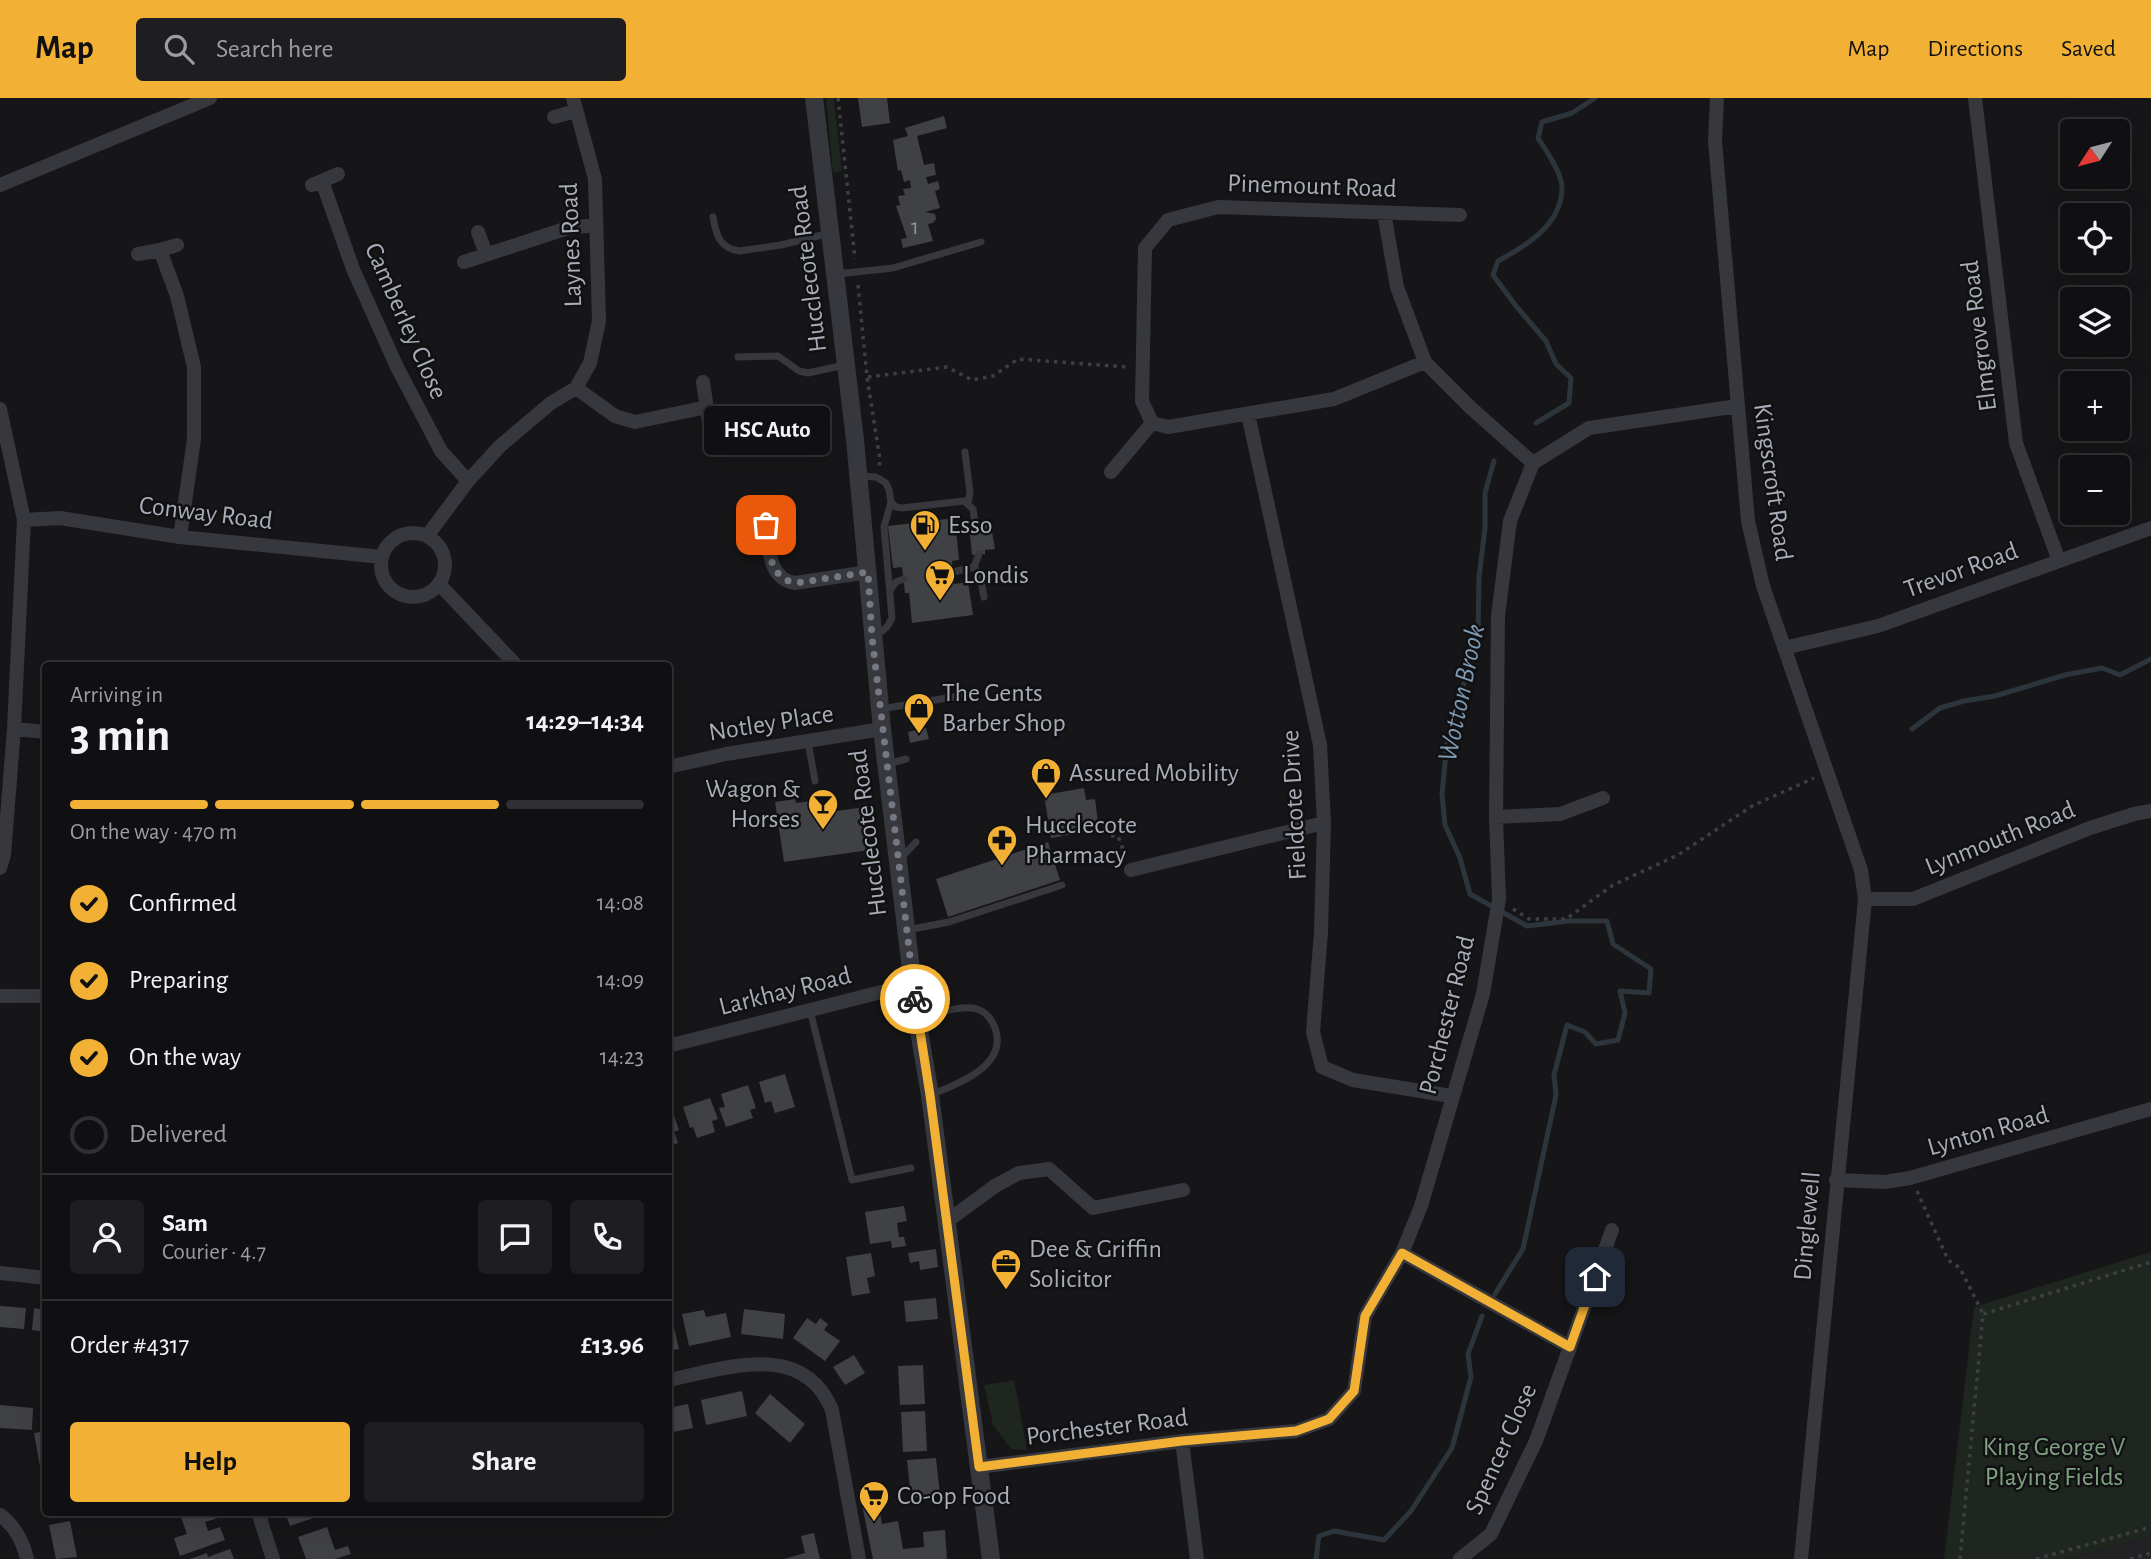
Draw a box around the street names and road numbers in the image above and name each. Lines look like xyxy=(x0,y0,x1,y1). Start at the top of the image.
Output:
street label: Pinemount Road xyxy=(1227,170,1397,202)
street label: Laynes Road xyxy=(556,182,586,308)
street label: Hucclecote Road xyxy=(785,184,831,354)
street label: Camberley Close xyxy=(360,239,452,403)
street label: Elmgrove Road xyxy=(1957,259,2001,413)
street label: Kingscroft Road xyxy=(1749,401,1797,563)
street label: Conway Road xyxy=(138,492,274,534)
street label: Trevor Road xyxy=(1901,537,2021,603)
street label: Notley Place xyxy=(707,700,835,746)
street label: Fieldcote Drive xyxy=(1277,729,1311,881)
street label: Hucclecote Road xyxy=(845,748,891,918)
street label: Lynmouth Road xyxy=(1921,796,2079,880)
street label: Porchester Road xyxy=(1415,933,1479,1097)
street label: Larkhay Road xyxy=(716,962,854,1020)
street label: Lynton Road xyxy=(1925,1101,2051,1161)
street label: Dinglewell xyxy=(1789,1170,1825,1282)
street label: Spencer Close xyxy=(1461,1380,1541,1518)
street label: Porchester Road xyxy=(1025,1404,1189,1450)

